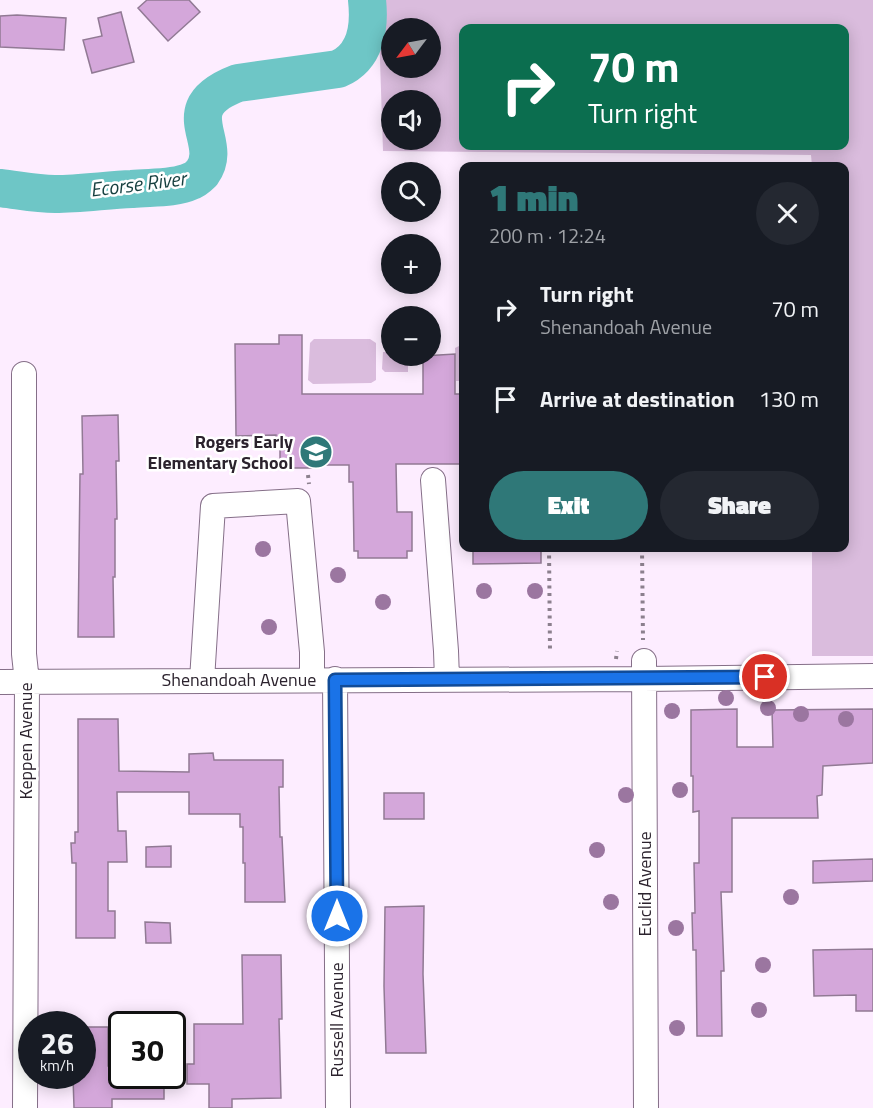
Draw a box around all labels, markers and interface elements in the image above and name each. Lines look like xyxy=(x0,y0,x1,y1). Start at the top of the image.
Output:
north arrow xyxy=(381,18,441,78)
map controls xyxy=(381,18,441,366)
text: 70 m xyxy=(588,34,680,98)
icon: right xyxy=(489,48,567,126)
button: sound xyxy=(381,90,441,150)
text: Turn right xyxy=(588,92,697,133)
water label: Ecorse River xyxy=(88,162,190,205)
button: search xyxy=(381,162,441,222)
text: 1 min xyxy=(489,170,578,225)
button: close xyxy=(756,182,819,245)
text: 200 m · 12:24 xyxy=(489,220,606,251)
button: + xyxy=(381,234,441,294)
text: Turn right xyxy=(540,277,634,311)
text: 70 m xyxy=(771,292,819,326)
icon: right xyxy=(489,293,522,326)
button: − xyxy=(381,306,441,366)
text: Shenandoah Avenue xyxy=(540,311,712,342)
text: Arrive at destination xyxy=(540,382,735,416)
text: 130 m xyxy=(759,382,819,416)
icon: arrive xyxy=(489,383,522,416)
place label: Rogers Early Elementary School xyxy=(148,428,293,476)
school or university icon: Rogers Early Elementary School xyxy=(298,434,334,470)
button: Exit xyxy=(489,471,648,540)
button: Share xyxy=(660,471,819,540)
pin xyxy=(739,651,790,702)
icon: arrive xyxy=(748,660,781,693)
street label: Shenandoah Avenue xyxy=(162,666,316,693)
street label: Keppen Avenue xyxy=(12,682,39,800)
street label: Euclid Avenue xyxy=(631,831,658,937)
position arrow xyxy=(305,884,369,948)
street label: Russell Avenue xyxy=(323,962,350,1078)
speed limit sign: 30 xyxy=(108,1011,186,1089)
text: 26 xyxy=(40,1020,74,1066)
text: km/h xyxy=(40,1054,74,1077)

